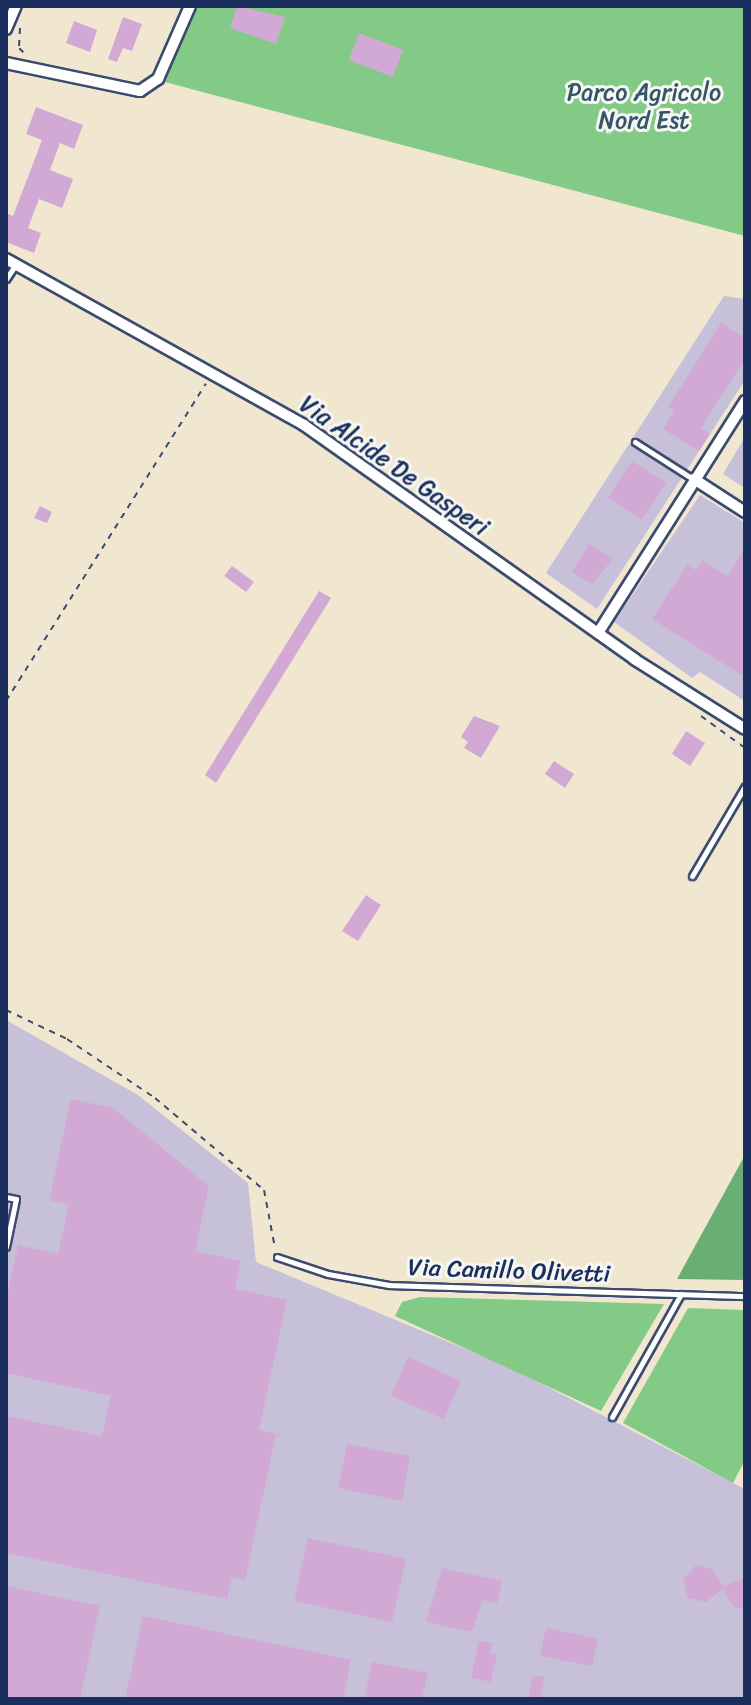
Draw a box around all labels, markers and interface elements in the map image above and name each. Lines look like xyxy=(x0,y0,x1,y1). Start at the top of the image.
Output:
park label: Parco Agricolo Nord Est xyxy=(567,79,721,135)
street label: Via Alcide De Gasperi xyxy=(294,390,494,542)
street label: Via Camillo Olivetti xyxy=(408,1253,610,1289)

